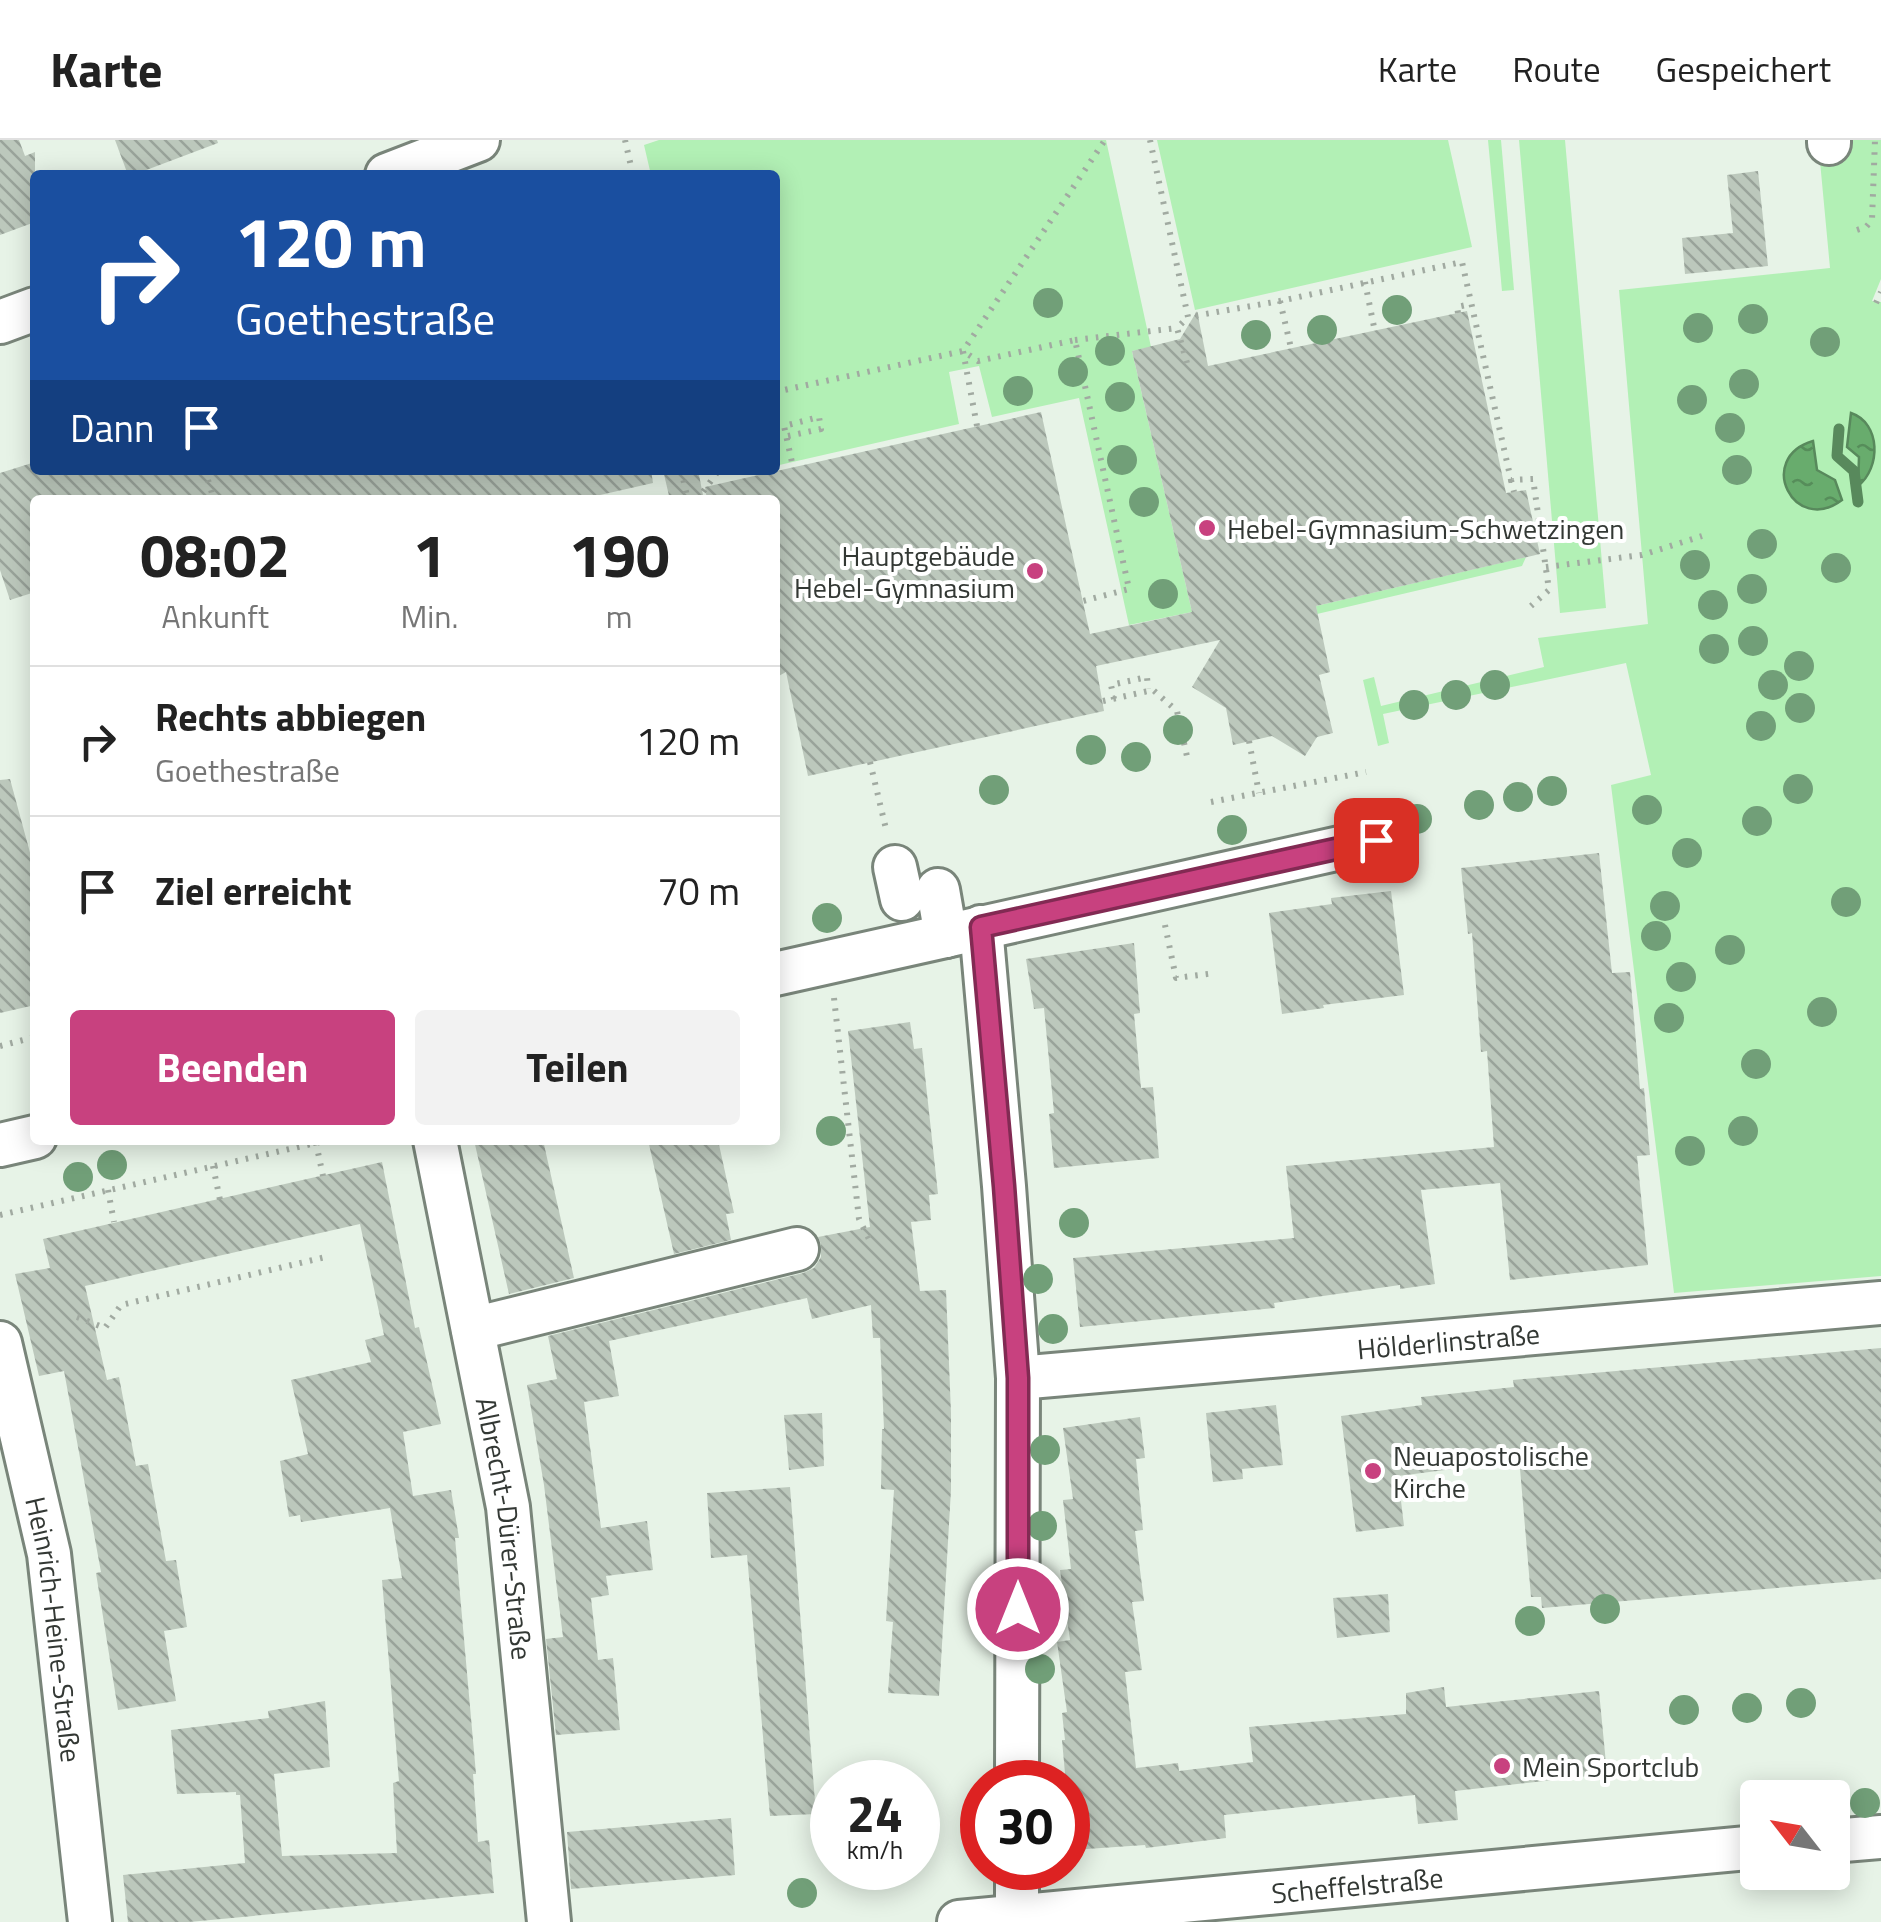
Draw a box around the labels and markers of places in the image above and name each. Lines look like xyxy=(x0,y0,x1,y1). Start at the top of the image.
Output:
place label: Hebel-Gymnasium-Schwetzingen xyxy=(1227,507,1624,550)
marker: Hebel-Gymnasium-Schwetzingen xyxy=(1196,517,1218,539)
place label: Hauptgebäude Hebel-Gymnasium xyxy=(794,534,1015,609)
marker: Hauptgebäude Hebel-Gymnasium xyxy=(1024,560,1046,582)
pin xyxy=(1334,798,1419,883)
place label: Neuapostolische Kirche xyxy=(1393,1434,1589,1509)
marker: Neuapostolische Kirche xyxy=(1362,1460,1384,1482)
place label: Mein Sportclub xyxy=(1522,1745,1699,1788)
marker: Mein Sportclub xyxy=(1491,1755,1513,1777)

